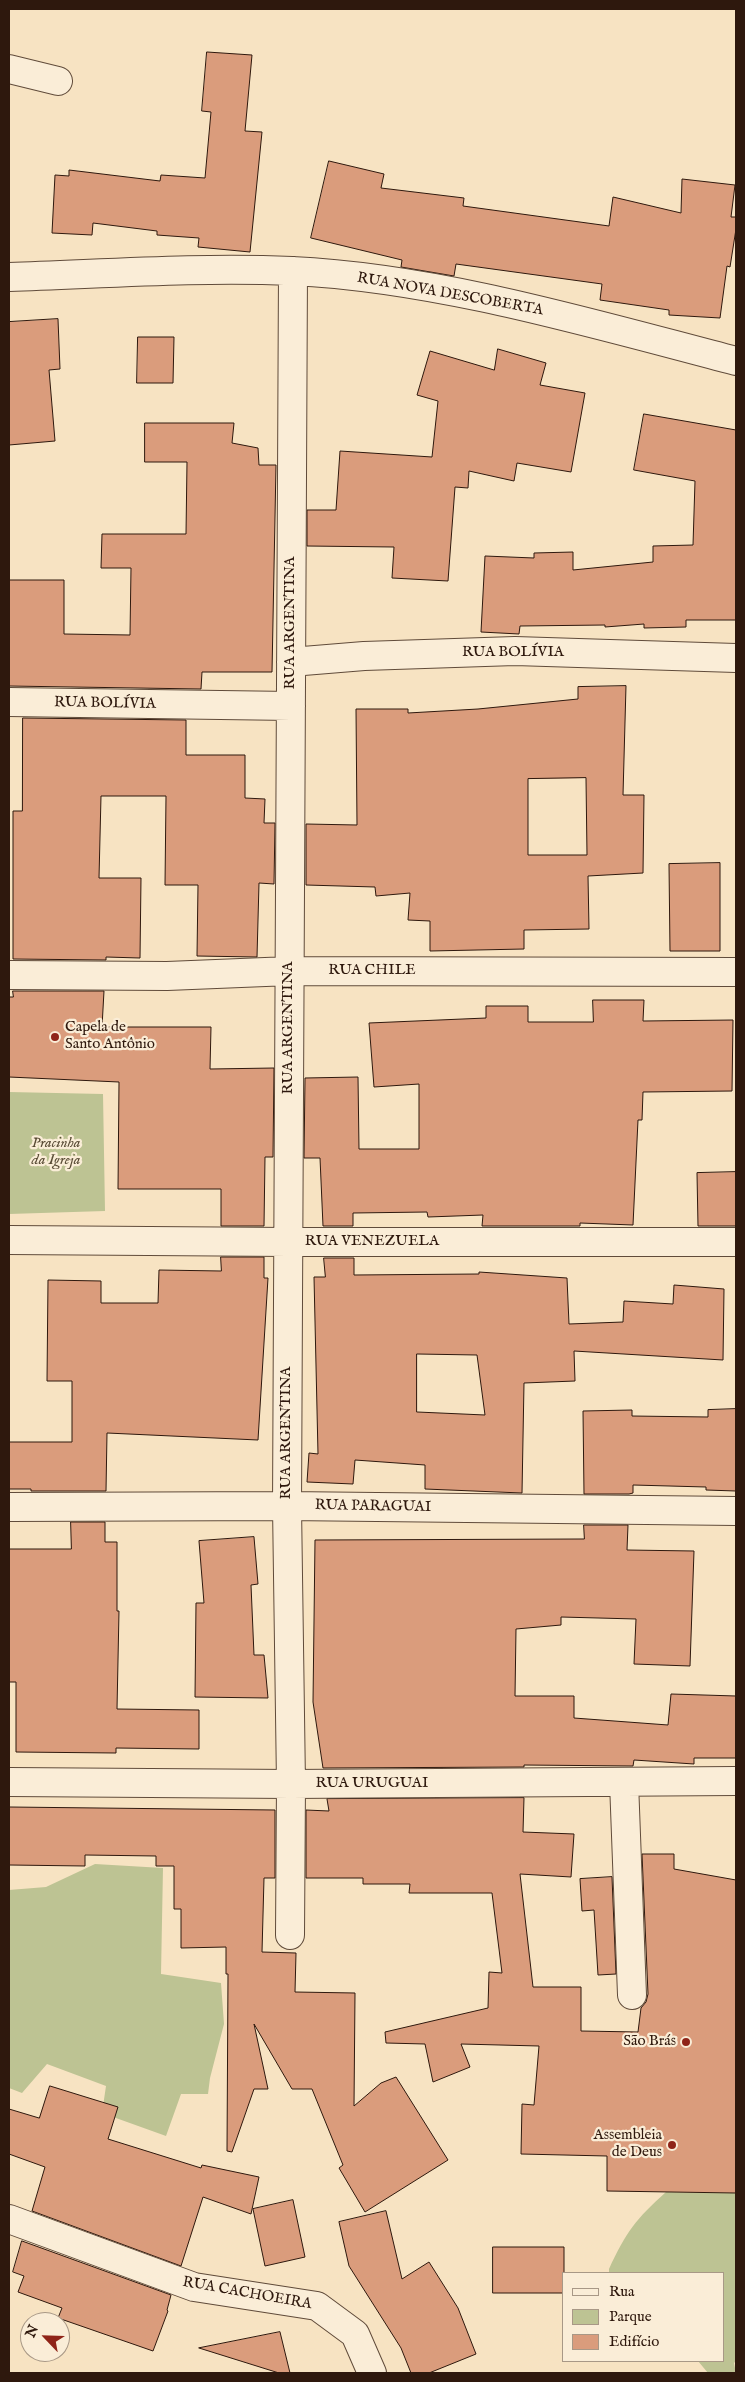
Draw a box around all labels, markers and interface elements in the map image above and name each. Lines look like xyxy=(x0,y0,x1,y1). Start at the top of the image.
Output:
street label: RUA NOVA DESCOBERTA xyxy=(355,270,545,320)
street label: RUA ARGENTINA xyxy=(282,557,300,689)
street label: RUA BOLÍVIA xyxy=(462,644,564,662)
street label: RUA BOLÍVIA xyxy=(54,694,156,714)
street label: RUA ARGENTINA xyxy=(280,962,298,1094)
street label: RUA CHILE xyxy=(328,962,416,980)
place label: Capela de Santo Antônio xyxy=(65,1019,155,1054)
marker: Capela de Santo Antônio xyxy=(49,1031,61,1043)
park label: Pracinha da Igreja xyxy=(31,1135,81,1170)
street label: RUA VENEZUELA xyxy=(305,1233,439,1251)
street label: RUA ARGENTINA xyxy=(278,1367,296,1499)
street label: RUA PARAGUAI xyxy=(315,1497,431,1517)
street label: RUA URUGUAI xyxy=(316,1775,428,1793)
place label: São Brás xyxy=(623,2033,676,2051)
marker: São Brás xyxy=(680,2036,692,2048)
place label: Assembleia de Deus xyxy=(594,2127,662,2162)
marker: Assembleia de Deus xyxy=(666,2139,678,2151)
legend xyxy=(562,2272,725,2362)
street label: RUA CACHOEIRA xyxy=(181,2274,313,2314)
text: Rua xyxy=(609,2282,635,2301)
text: Parque xyxy=(609,2307,652,2326)
north arrow xyxy=(20,2312,70,2362)
text: N xyxy=(22,2322,43,2341)
text: Edifício xyxy=(609,2332,659,2351)

